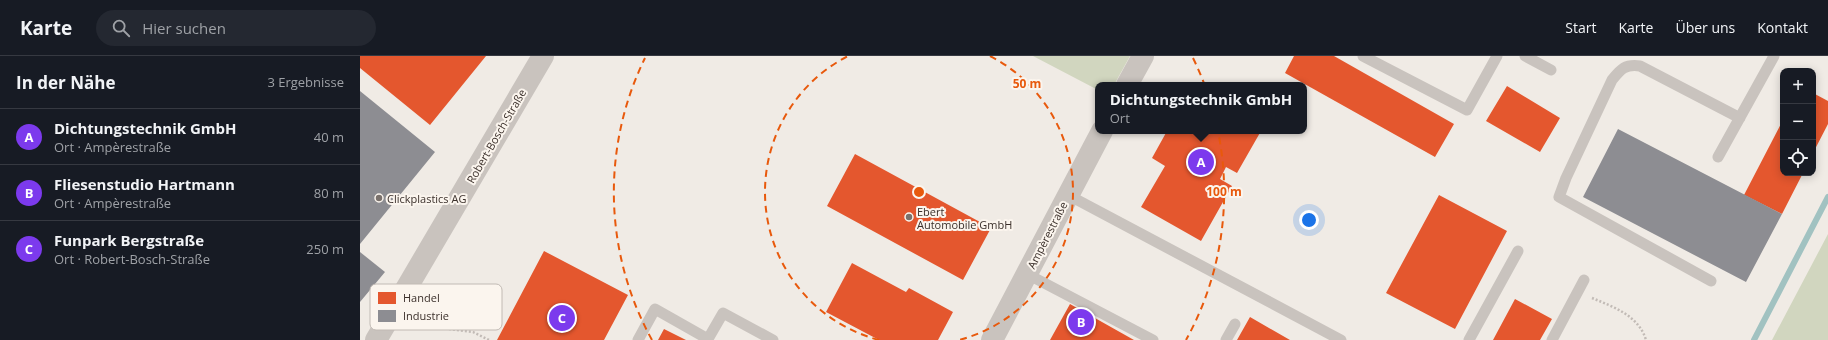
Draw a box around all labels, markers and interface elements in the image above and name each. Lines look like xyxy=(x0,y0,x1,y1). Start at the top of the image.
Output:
search box xyxy=(96,10,376,46)
text: Karte xyxy=(20,15,72,41)
icon: search xyxy=(110,17,132,39)
text: Hier suchen xyxy=(142,18,226,38)
text: Start xyxy=(1565,18,1597,37)
text: Karte xyxy=(1619,18,1653,37)
text: Über uns xyxy=(1675,18,1735,37)
text: Kontakt xyxy=(1757,18,1808,37)
map controls xyxy=(1780,68,1816,176)
button: + xyxy=(1780,68,1816,104)
text: In der Nähe xyxy=(16,71,115,94)
text: 3 Ergebnisse xyxy=(267,73,344,91)
text: 50 m xyxy=(1013,75,1041,92)
popup xyxy=(1095,82,1307,134)
street label: Robert-Bosch-Straße xyxy=(463,86,529,186)
text: Dichtungstechnik GmbH xyxy=(1110,89,1292,109)
button: − xyxy=(1780,104,1816,140)
text: Ort xyxy=(1110,109,1130,127)
text: Dichtungstechnik GmbH xyxy=(54,118,237,138)
text: A xyxy=(25,128,33,146)
text: 40 m xyxy=(314,128,344,146)
text: Ort · Ampèrestraße xyxy=(54,138,171,156)
button: locate xyxy=(1780,140,1816,176)
pin: A xyxy=(1188,147,1214,177)
text: Fliesenstudio Hartmann xyxy=(54,174,235,194)
text: 100 m xyxy=(1206,183,1242,200)
text: B xyxy=(25,184,33,202)
text: 80 m xyxy=(314,184,344,202)
centre of rings xyxy=(912,185,926,199)
place label: Clickplastics AG xyxy=(387,191,466,206)
marker: Clickplastics AG xyxy=(374,193,384,203)
text: Ort · Ampèrestraße xyxy=(54,194,171,212)
street label: Ampèrestraße xyxy=(1024,199,1070,271)
place label: Ebert Automobile GmbH xyxy=(917,204,1012,232)
your location xyxy=(1299,210,1319,230)
marker: Ebert Automobile GmbH xyxy=(904,212,914,222)
text: Funpark Bergstraße xyxy=(54,230,204,250)
text: C xyxy=(25,240,33,258)
text: 250 m xyxy=(306,240,344,258)
text: Ort · Robert-Bosch-Straße xyxy=(54,250,210,268)
legend xyxy=(370,284,502,330)
text: Handel xyxy=(403,290,440,305)
pin: C xyxy=(549,303,575,333)
pin: B xyxy=(1068,307,1094,337)
text: Industrie xyxy=(403,308,449,323)

